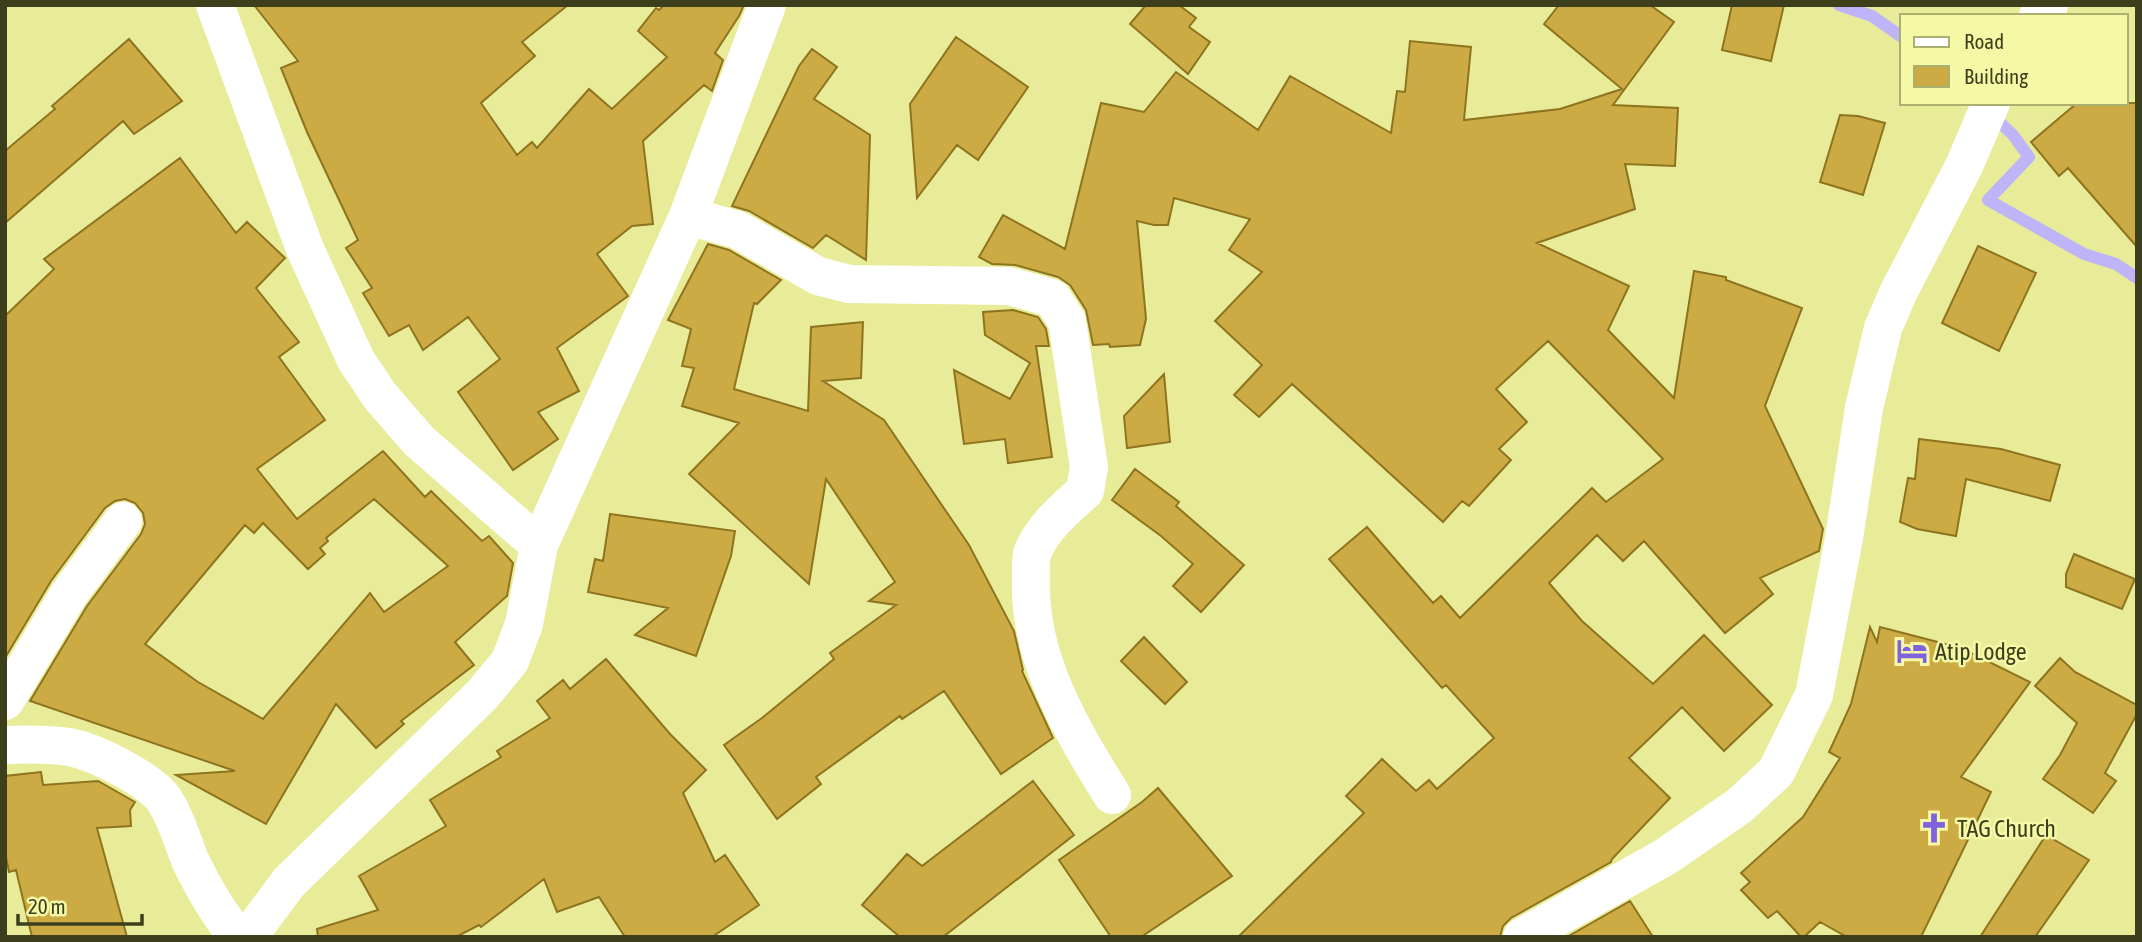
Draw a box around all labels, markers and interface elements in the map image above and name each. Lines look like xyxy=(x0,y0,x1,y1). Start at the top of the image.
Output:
legend xyxy=(1900,14,2128,105)
text: Road xyxy=(1964,29,2004,53)
text: Building xyxy=(1964,64,2028,88)
hotel icon: Atip Lodge xyxy=(1895,634,1929,668)
place label: Atip Lodge xyxy=(1935,638,2027,665)
church icon: TAG Church xyxy=(1917,811,1951,845)
place label: TAG Church xyxy=(1957,815,2056,842)
scale bar xyxy=(18,883,142,927)
text: 20 m xyxy=(28,894,66,918)

